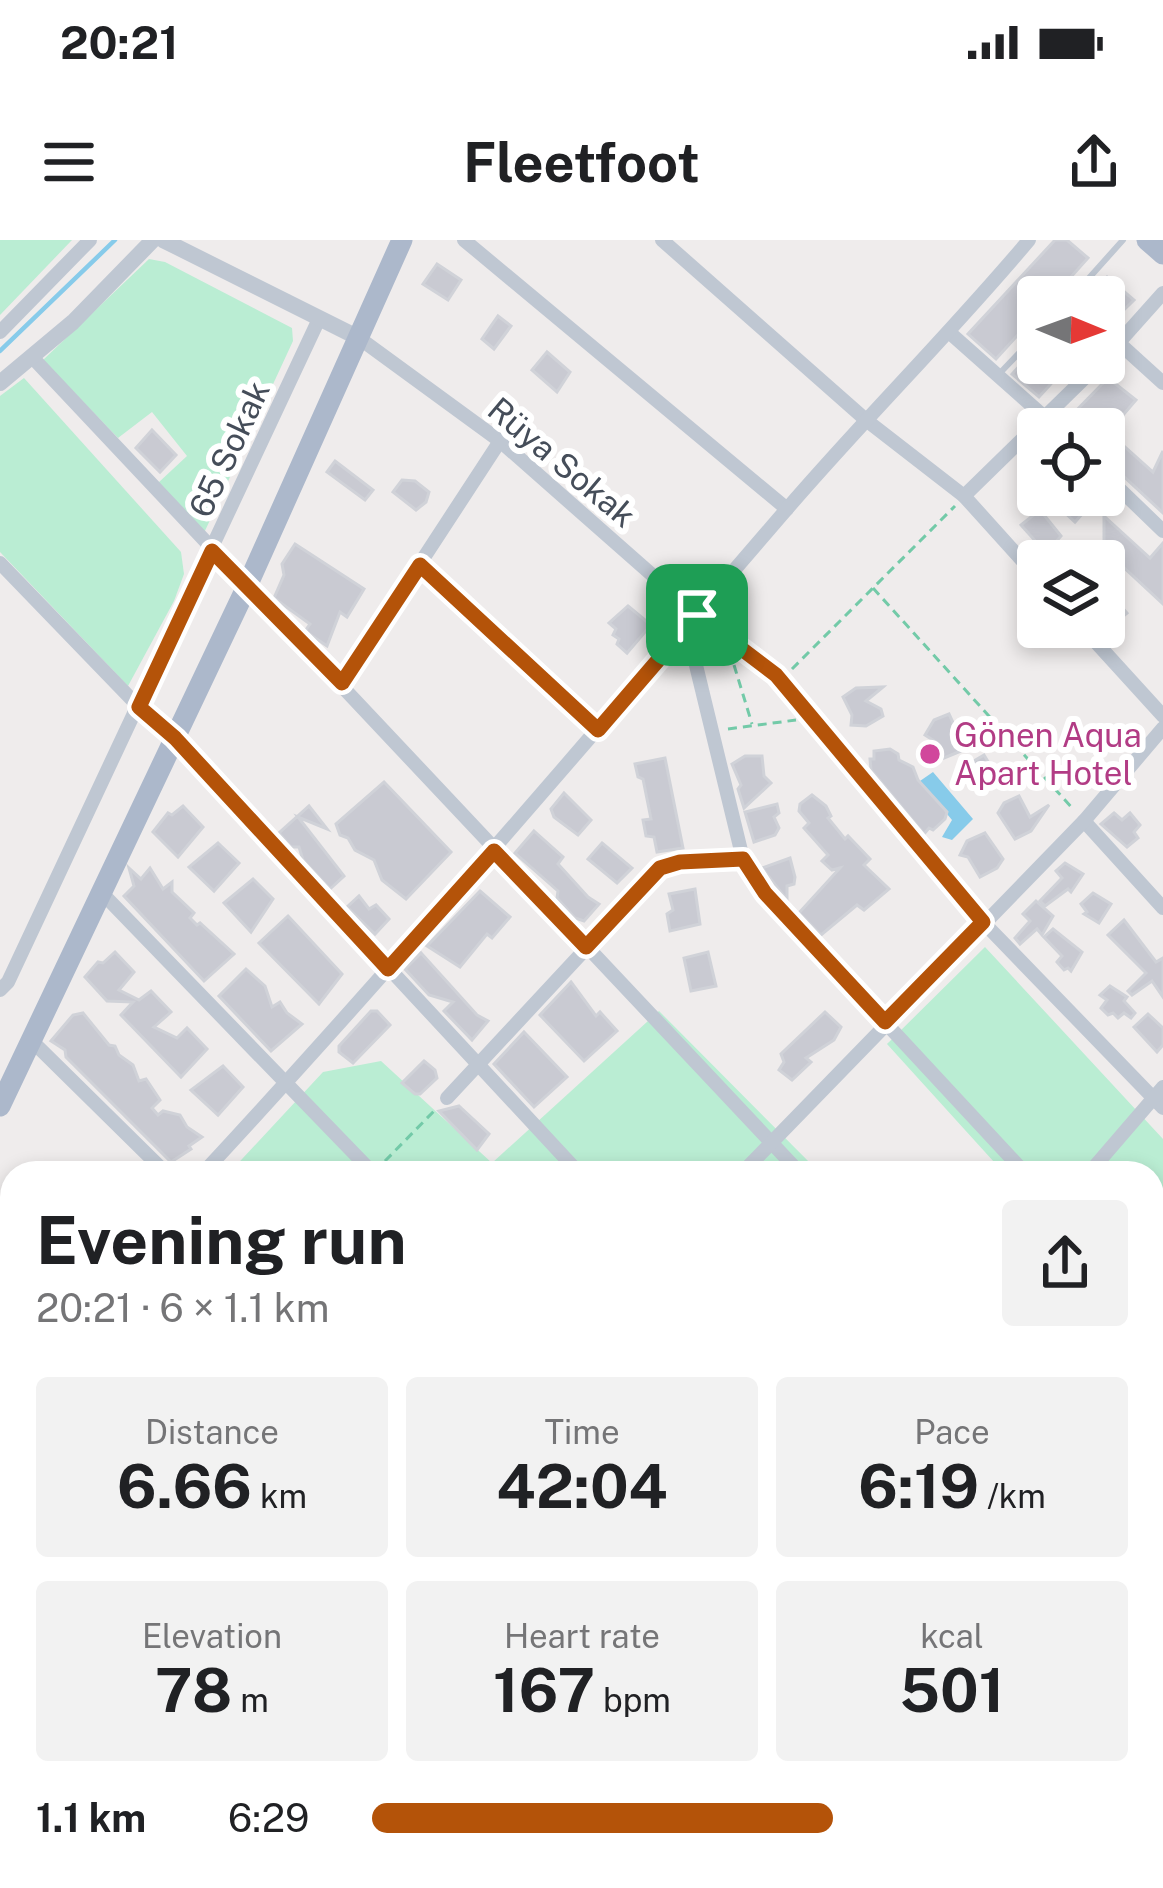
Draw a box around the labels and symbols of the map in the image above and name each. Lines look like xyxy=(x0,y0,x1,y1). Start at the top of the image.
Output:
north arrow xyxy=(1017,276,1125,384)
street label: 65 Sokak xyxy=(181,375,277,523)
street label: Rüya Sokak xyxy=(481,389,643,535)
pin xyxy=(646,564,748,666)
place label: Gönen Aqua Apart Hotel xyxy=(954,716,1142,792)
marker: Gönen Aqua Apart Hotel xyxy=(917,741,943,767)

